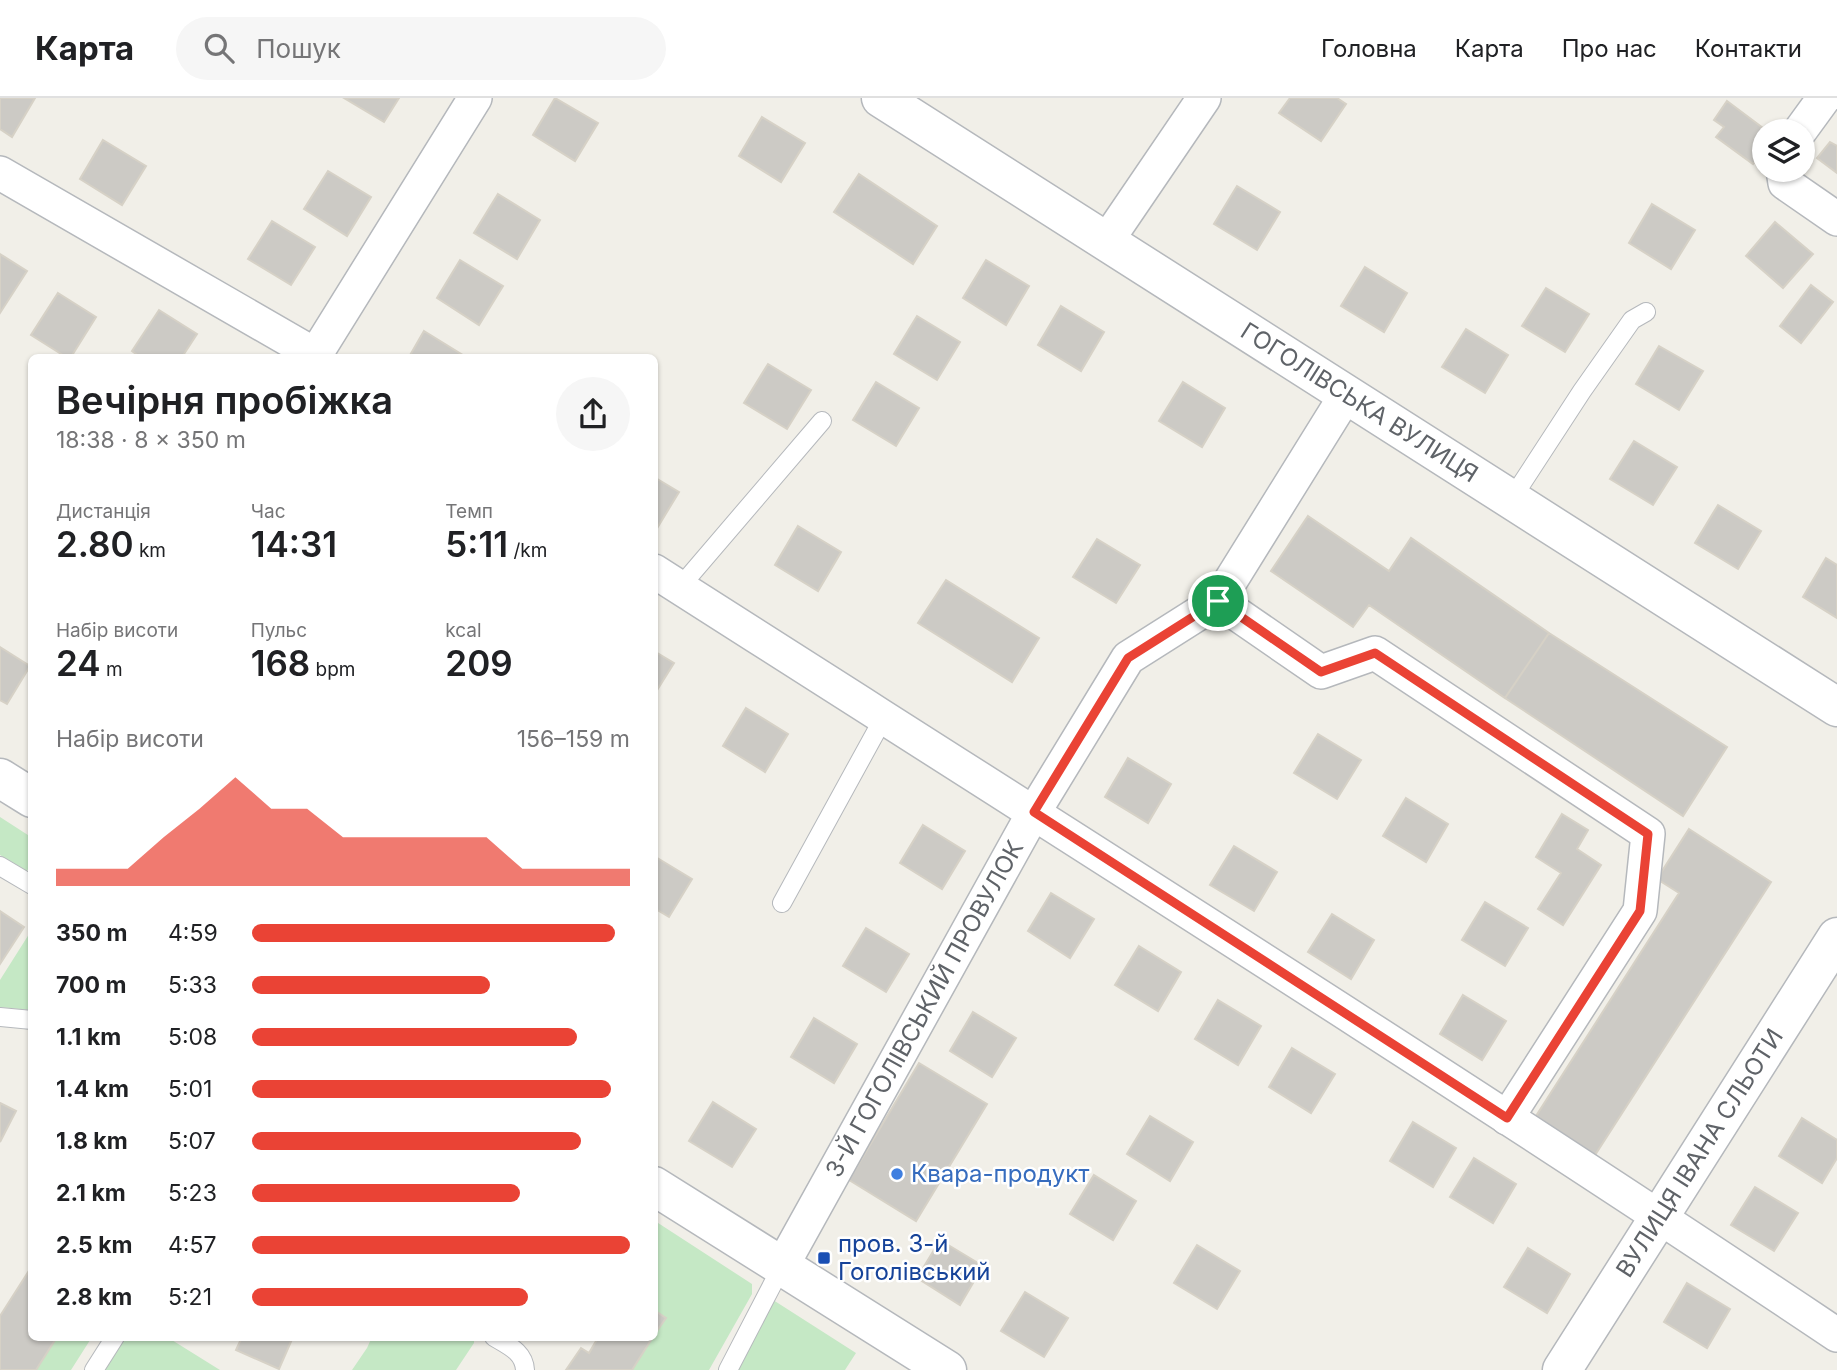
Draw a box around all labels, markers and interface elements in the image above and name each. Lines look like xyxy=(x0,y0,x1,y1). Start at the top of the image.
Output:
search box xyxy=(176,17,666,80)
text: Карта xyxy=(35,28,134,68)
icon: search xyxy=(200,29,238,67)
text: Пошук xyxy=(256,33,341,64)
text: Головна xyxy=(1321,34,1417,63)
text: Карта xyxy=(1455,34,1524,63)
text: Про нас xyxy=(1562,34,1657,63)
text: Контакти xyxy=(1695,34,1802,63)
map controls xyxy=(1752,119,1815,182)
button: layers xyxy=(1752,119,1815,182)
street label: ГОГОЛІВСЬКА ВУЛИЦЯ xyxy=(1236,316,1483,488)
text: Вечірня пробіжка xyxy=(56,377,393,423)
button: share xyxy=(556,377,630,451)
text: 18:38 · 8 × 350 m xyxy=(56,426,246,454)
text: Дистанція xyxy=(56,500,151,523)
text: Час xyxy=(251,500,285,523)
text: Темп xyxy=(445,500,493,523)
text: 2.80 xyxy=(56,523,134,565)
text: 14:31 xyxy=(251,523,337,565)
text: 5:11 xyxy=(445,523,508,565)
text: km xyxy=(134,539,166,562)
text: /km xyxy=(508,539,547,562)
pin xyxy=(1188,571,1248,631)
icon: arrive xyxy=(1199,582,1237,620)
text: Набір висоти xyxy=(56,619,178,642)
text: Пульс xyxy=(251,619,307,642)
text: kcal xyxy=(445,619,482,642)
text: 24 xyxy=(56,642,101,684)
text: 168 xyxy=(251,642,310,684)
text: 209 xyxy=(445,642,513,684)
text: m xyxy=(101,658,123,681)
text: bpm xyxy=(310,658,356,681)
text: Набір висоти xyxy=(56,725,204,753)
text: 156–159 m xyxy=(517,725,630,753)
street label: 3-Й ГОГОЛІВСЬКИЙ ПРОВУЛОК xyxy=(819,835,1029,1182)
text: 350 m xyxy=(56,919,128,947)
text: 4:59 xyxy=(168,919,218,947)
text: 700 m xyxy=(56,971,126,999)
text: 5:33 xyxy=(168,971,217,999)
text: 1.1 km xyxy=(56,1023,121,1051)
text: 5:08 xyxy=(168,1023,217,1051)
street label: ВУЛИЦЯ ІВАНА СЛЬОТИ xyxy=(1610,1023,1789,1282)
text: 1.4 km xyxy=(56,1075,129,1103)
text: 5:01 xyxy=(168,1075,212,1103)
text: 1.8 km xyxy=(56,1127,128,1155)
text: 5:07 xyxy=(168,1127,216,1155)
place label: Квара-продукт xyxy=(911,1159,1090,1188)
marker: Квара-продукт xyxy=(889,1166,905,1182)
text: 2.1 km xyxy=(56,1179,126,1207)
text: 5:23 xyxy=(168,1179,217,1207)
place label: пров. 3-й Гоголівський xyxy=(838,1229,991,1286)
text: 2.5 km xyxy=(56,1231,133,1259)
text: 4:57 xyxy=(168,1231,216,1259)
marker: пров. 3-й Гоголівський xyxy=(816,1250,832,1266)
text: 2.8 km xyxy=(56,1283,132,1311)
text: 5:21 xyxy=(168,1283,212,1311)

